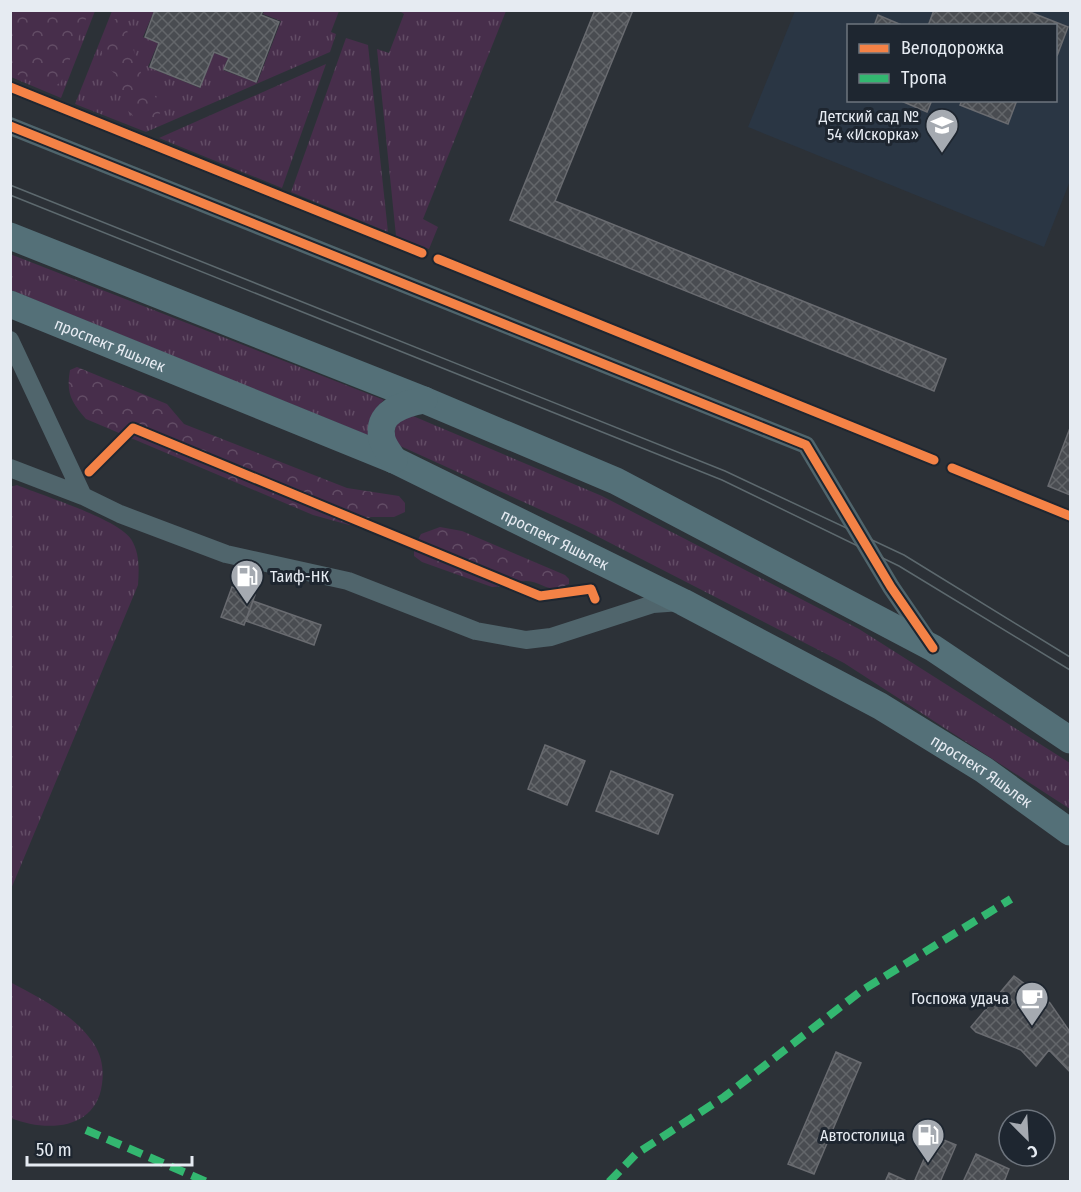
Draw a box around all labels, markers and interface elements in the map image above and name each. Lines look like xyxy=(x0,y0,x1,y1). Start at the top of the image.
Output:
legend xyxy=(847,24,1057,102)
text: Велодорожка xyxy=(901,37,1004,59)
text: Тропа xyxy=(901,67,947,89)
place label: Детский сад № 54 «Искорка» xyxy=(818,107,919,144)
school or university icon: Детский сад № 54 «Искорка» xyxy=(924,107,960,154)
street label: проспект Яшьлек xyxy=(52,314,169,376)
street label: проспект Яшьлек xyxy=(498,505,613,574)
fuel station icon: Таиф-НК xyxy=(229,558,265,605)
place label: Таиф-НК xyxy=(270,567,329,586)
street label: проспект Яшьлек xyxy=(928,730,1037,812)
cafe icon: Госпожа удача xyxy=(1014,980,1050,1027)
place label: Госпожа удача xyxy=(911,989,1009,1008)
north arrow xyxy=(997,1108,1057,1168)
fuel station icon: Автостолица xyxy=(910,1117,946,1164)
place label: Автостолица xyxy=(820,1126,905,1145)
scale bar xyxy=(27,1129,192,1167)
text: 50 m xyxy=(36,1139,72,1161)
text: С xyxy=(1025,1141,1041,1162)

